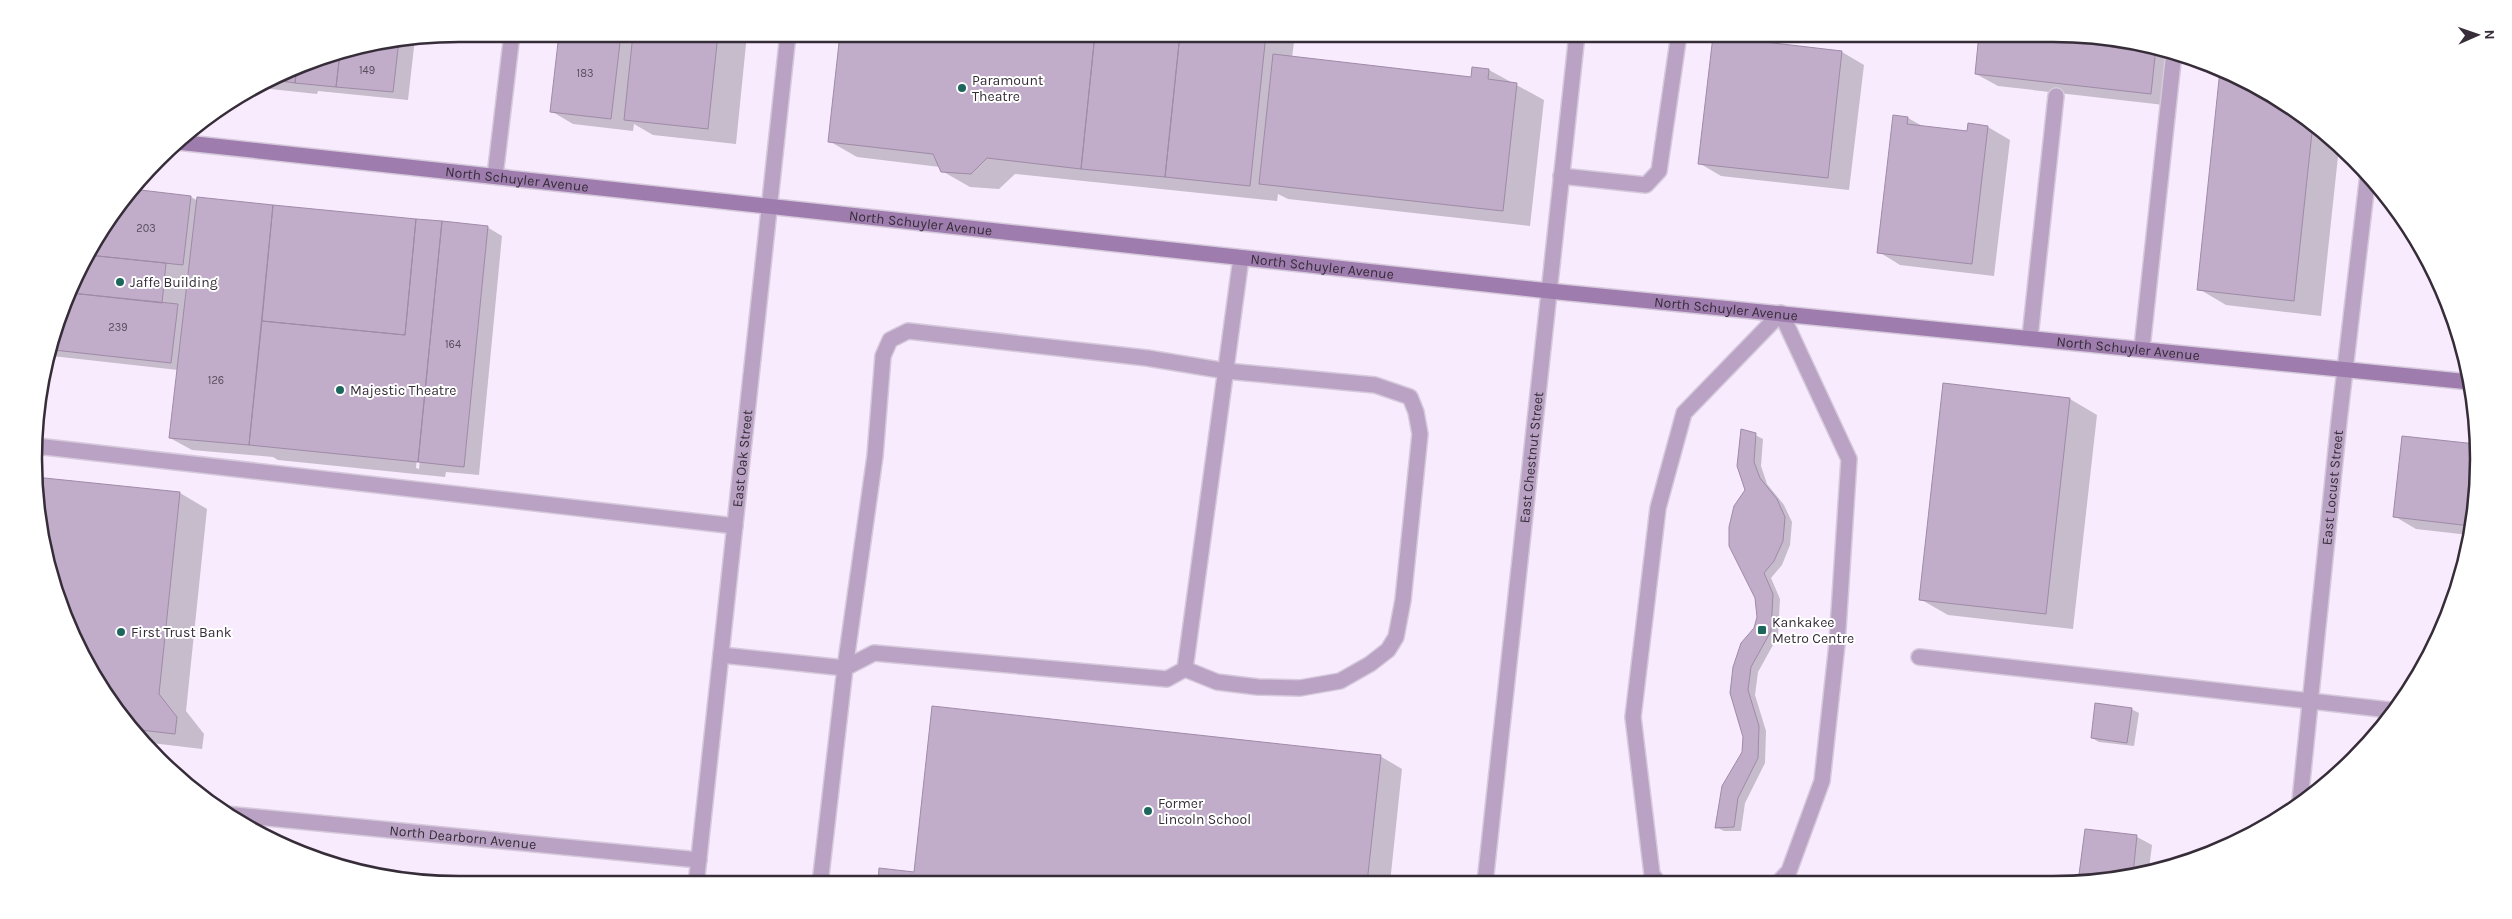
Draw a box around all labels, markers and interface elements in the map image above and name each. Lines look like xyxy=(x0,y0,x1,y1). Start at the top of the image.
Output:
north arrow xyxy=(2452,10,2502,60)
text: N xyxy=(2481,29,2498,40)
house number: 149 xyxy=(359,64,375,77)
house number: 183 xyxy=(577,67,593,80)
place label: Paramount Theatre xyxy=(972,72,1043,105)
marker: Paramount Theatre xyxy=(956,82,968,94)
street label: North Schuyler Avenue xyxy=(444,163,590,195)
street label: North Schuyler Avenue xyxy=(848,207,993,239)
house number: 203 xyxy=(136,222,156,235)
street label: North Schuyler Avenue xyxy=(1250,250,1395,283)
place label: Jaffe Building xyxy=(130,274,218,291)
marker: Jaffe Building xyxy=(114,276,126,288)
street label: North Schuyler Avenue xyxy=(1653,293,1799,324)
house number: 239 xyxy=(108,321,128,334)
street label: North Schuyler Avenue xyxy=(2056,333,2201,364)
house number: 164 xyxy=(445,338,461,351)
house number: 126 xyxy=(208,374,224,387)
place label: Majestic Theatre xyxy=(350,382,456,399)
marker: Majestic Theatre xyxy=(334,384,346,396)
street label: East Chestnut Street xyxy=(1516,391,1547,524)
street label: East Oak Street xyxy=(728,409,756,508)
street label: East Locust Street xyxy=(2318,429,2347,546)
place label: Kankakee Metro Centre xyxy=(1772,614,1854,647)
place label: First Trust Bank xyxy=(131,624,232,641)
marker: Kankakee Metro Centre xyxy=(1756,624,1768,636)
marker: First Trust Bank xyxy=(115,626,127,638)
place label: Former Lincoln School xyxy=(1158,795,1251,828)
marker: Former Lincoln School xyxy=(1142,805,1154,817)
street label: North Dearborn Avenue xyxy=(389,822,537,853)

